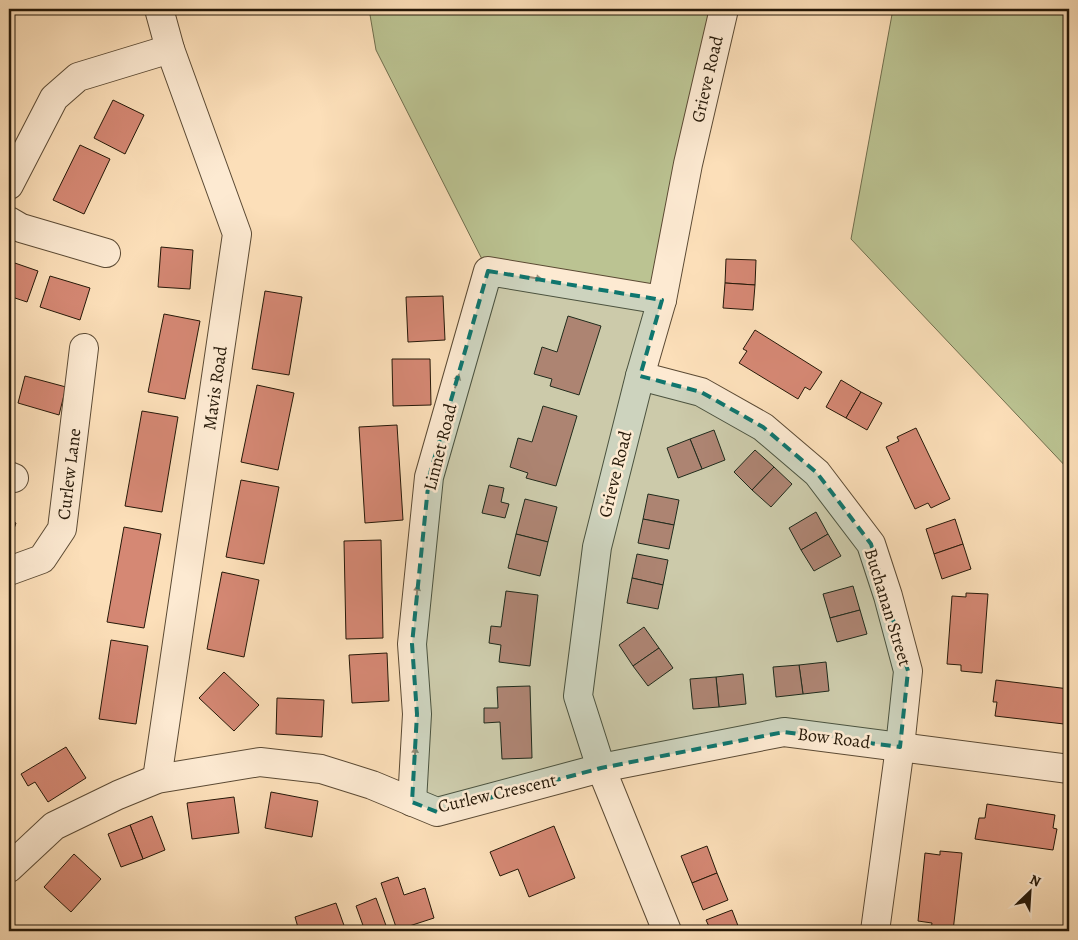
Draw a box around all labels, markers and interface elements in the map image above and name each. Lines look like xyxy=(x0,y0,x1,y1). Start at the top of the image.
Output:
street label: Grieve Road xyxy=(685,33,729,125)
one-way arrow xyxy=(528,275,544,283)
street label: Mavis Road xyxy=(197,344,233,432)
one-way arrow xyxy=(453,374,461,389)
street label: Linnet Road xyxy=(418,401,462,493)
street label: Curlew Lane xyxy=(51,427,87,521)
street label: Grieve Road xyxy=(593,428,637,520)
street label: Buchanan Street xyxy=(859,545,917,669)
one-way arrow xyxy=(413,583,421,599)
street label: Bow Road xyxy=(796,722,872,754)
one-way arrow xyxy=(411,745,419,761)
street label: Curlew Crescent xyxy=(435,768,559,818)
north arrow xyxy=(1006,868,1056,918)
text: N xyxy=(1027,870,1044,891)

